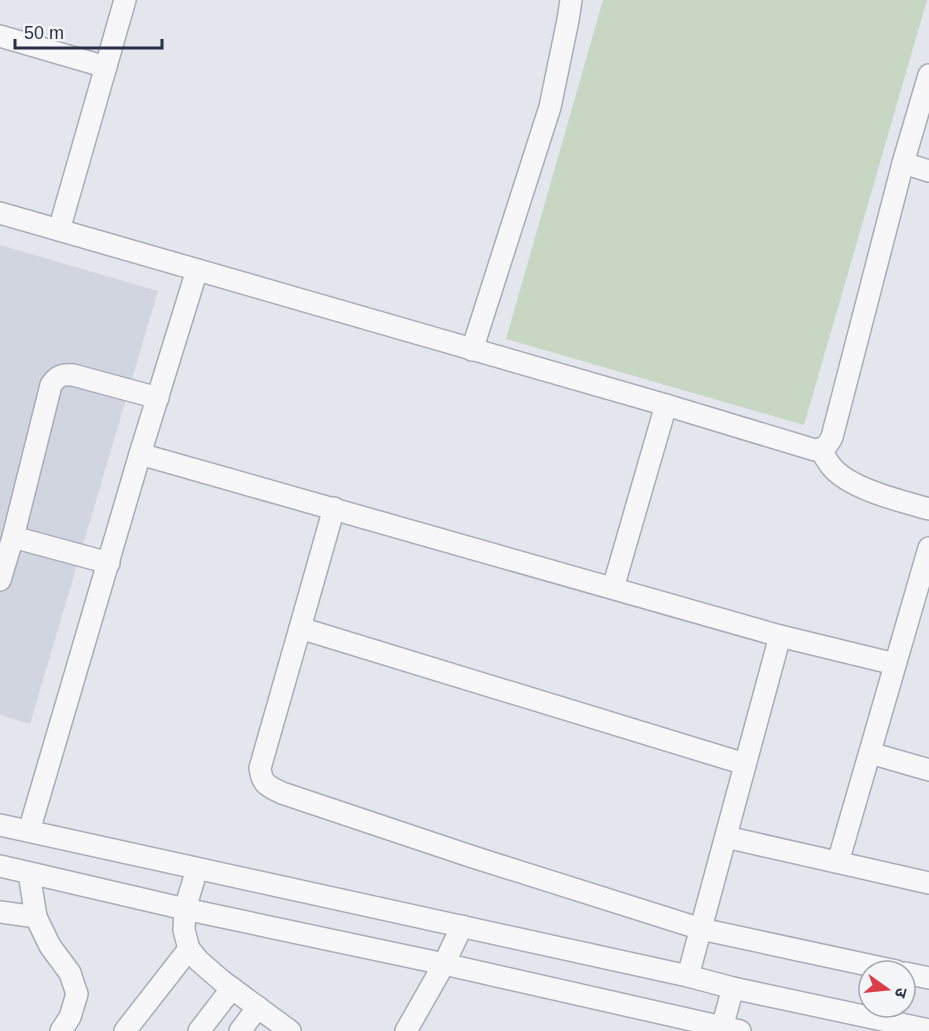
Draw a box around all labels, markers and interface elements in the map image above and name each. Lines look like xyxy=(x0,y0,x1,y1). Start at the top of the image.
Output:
scale bar xyxy=(15,12,162,50)
text: 50 m xyxy=(24,23,64,43)
north arrow xyxy=(857,959,917,1019)
text: उ xyxy=(891,986,910,1000)

